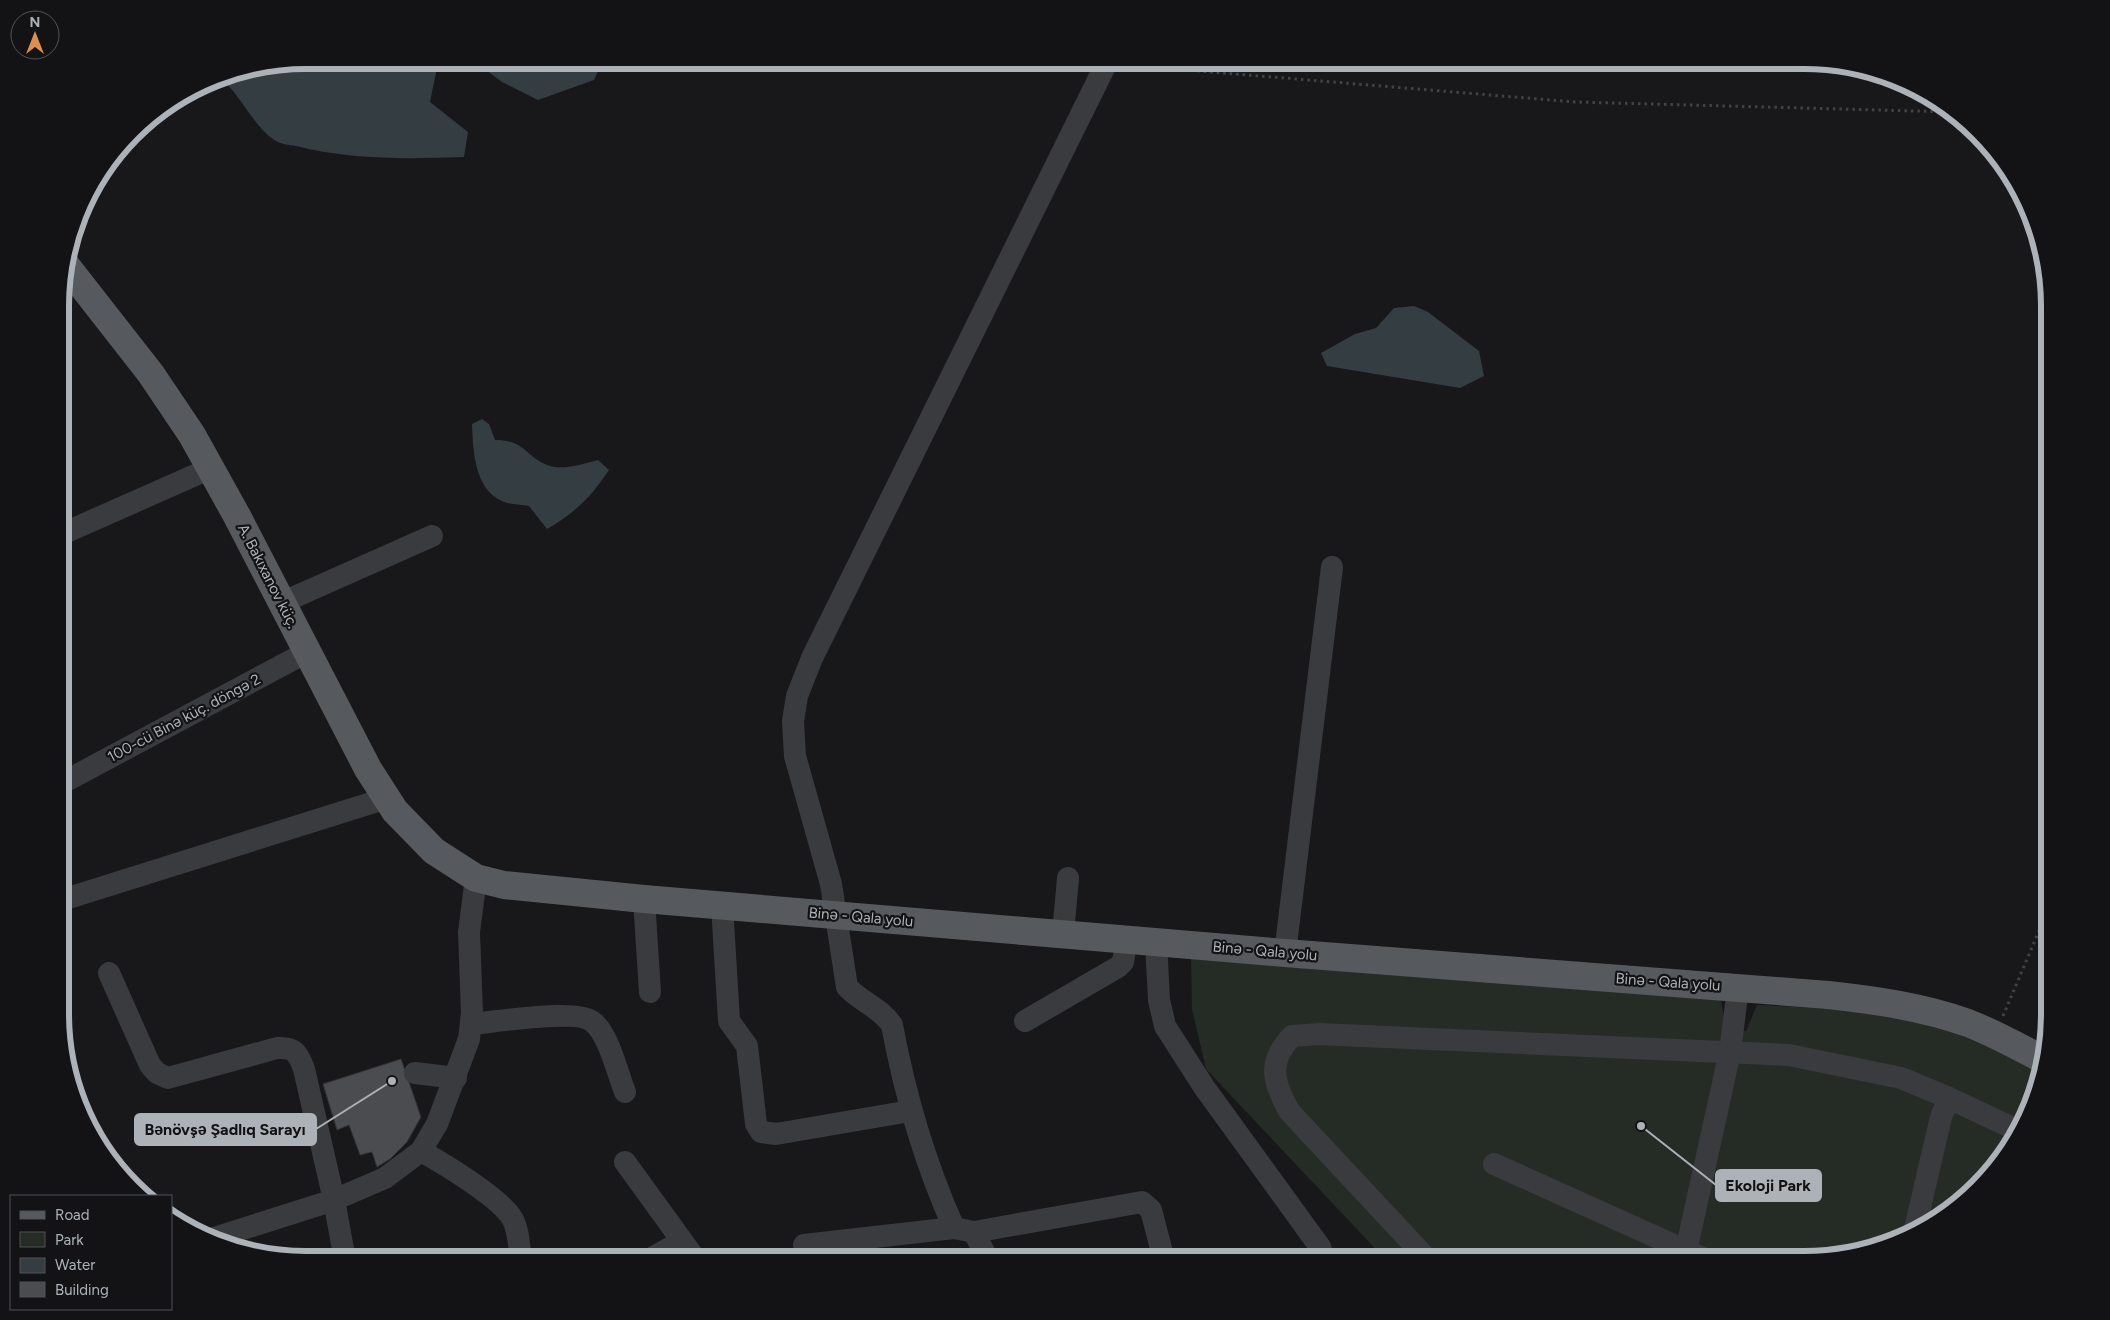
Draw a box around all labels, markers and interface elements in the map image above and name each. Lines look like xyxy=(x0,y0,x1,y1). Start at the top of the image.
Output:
north arrow xyxy=(10,10,60,60)
text: N xyxy=(30,14,40,31)
street label: A. Bakıxanov küç. xyxy=(234,521,302,631)
street label: 100-cü Binə küç. döngə 2 xyxy=(104,670,264,766)
street label: Binə - Qala yolu xyxy=(808,903,914,931)
street label: Binə - Qala yolu xyxy=(1212,937,1318,965)
street label: Binə - Qala yolu xyxy=(1615,969,1721,995)
callout: Bənövşə Şadlıq Sarayı xyxy=(135,1114,316,1145)
text: Bənövşə Şadlıq Sarayı xyxy=(144,1120,306,1139)
callout: Ekoloji Park xyxy=(1716,1170,1821,1201)
text: Ekoloji Park xyxy=(1725,1176,1811,1195)
legend xyxy=(10,1195,172,1310)
text: Road xyxy=(55,1206,90,1224)
text: Park xyxy=(55,1231,84,1249)
text: Water xyxy=(55,1256,95,1274)
text: Building xyxy=(55,1281,109,1299)

